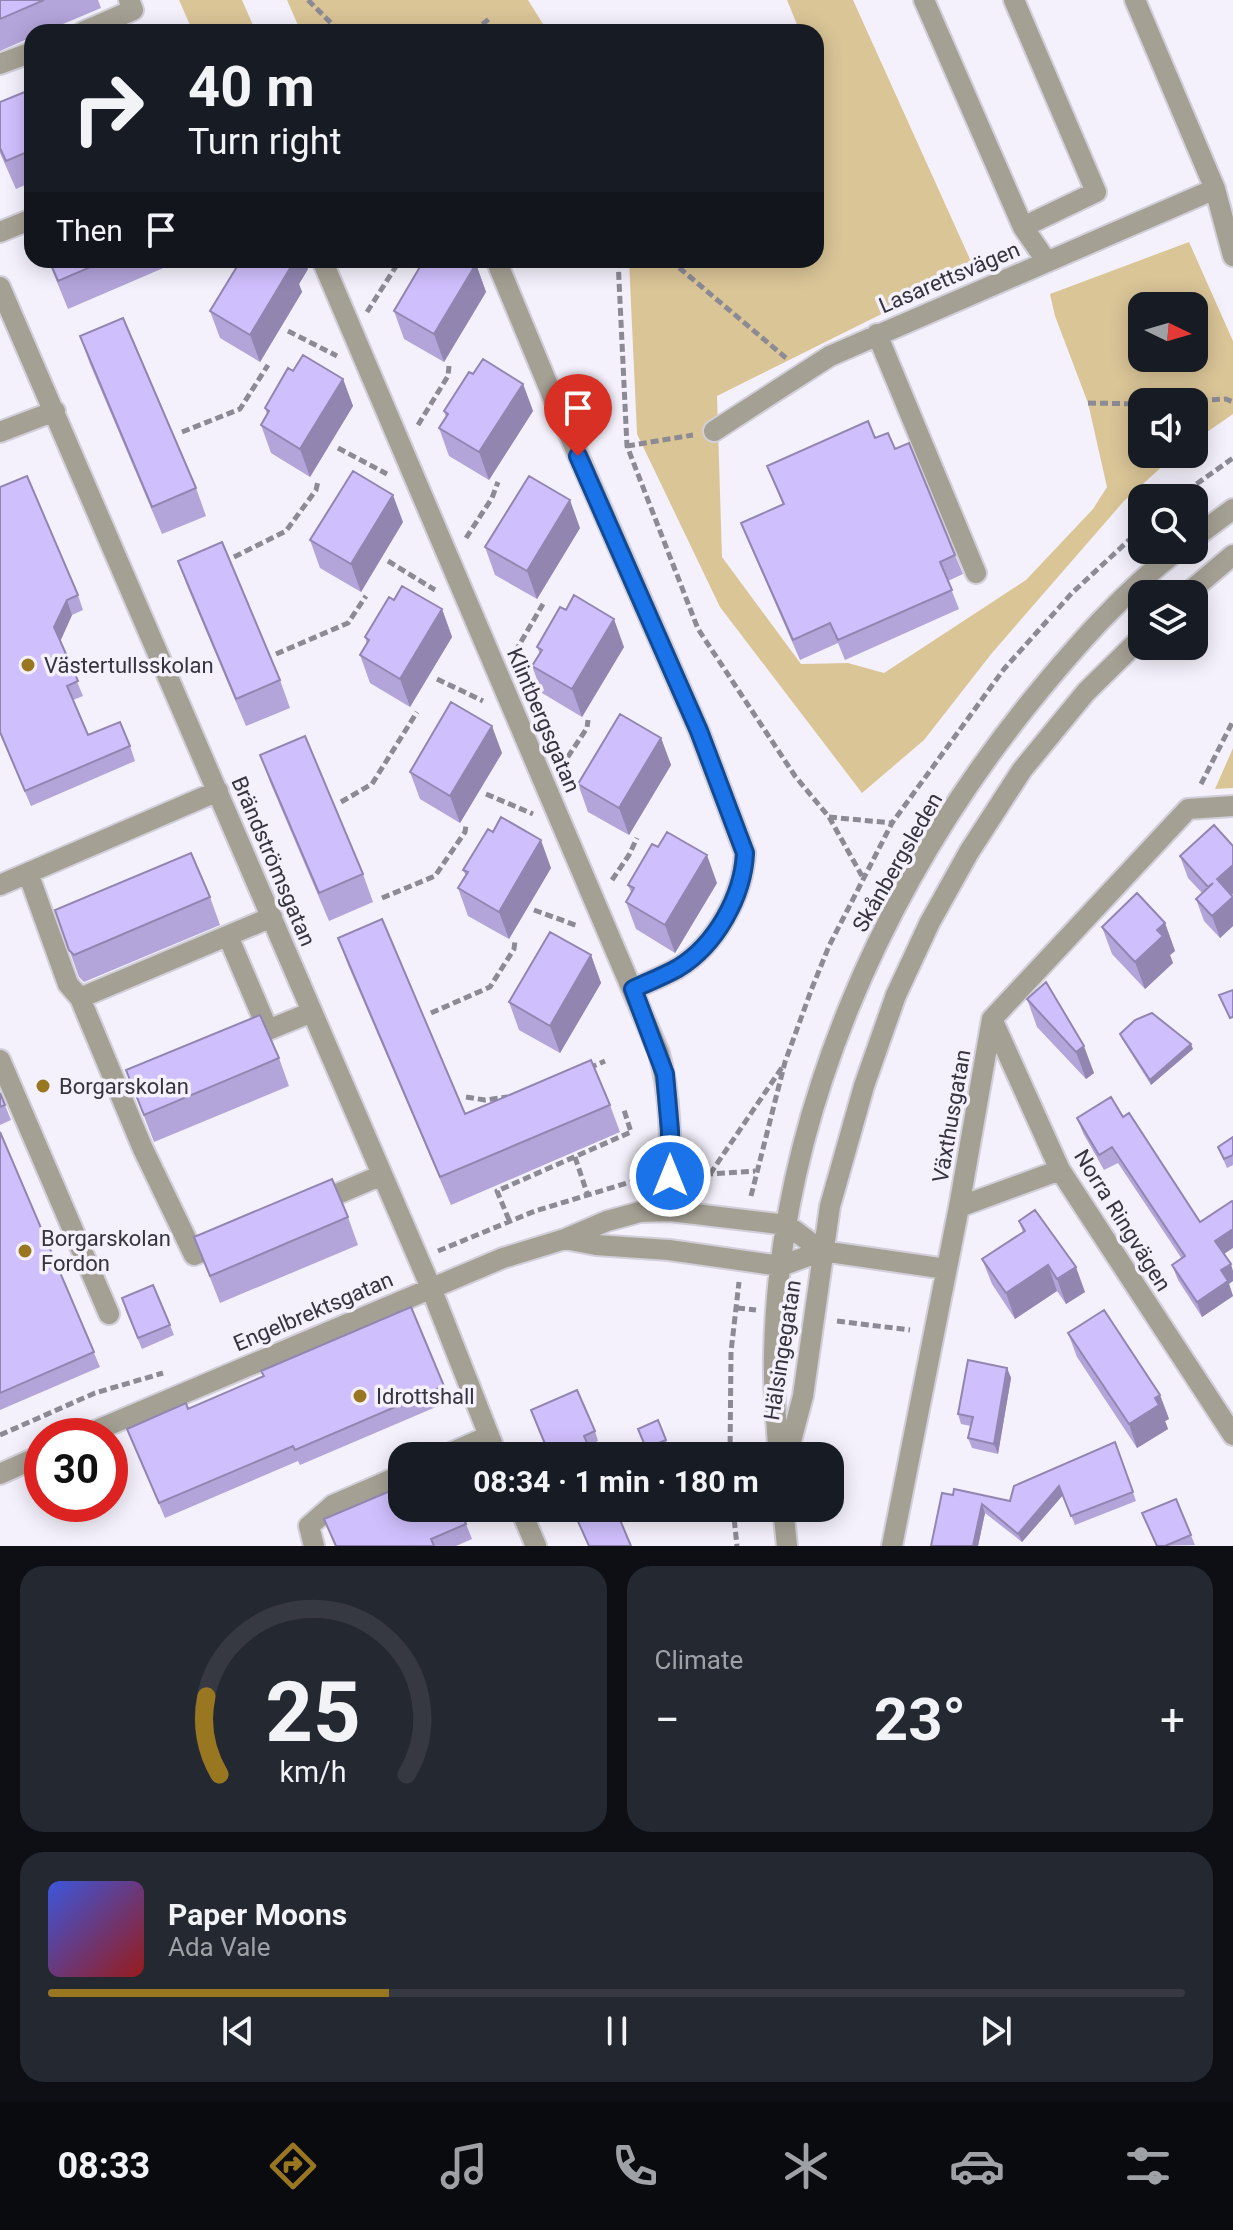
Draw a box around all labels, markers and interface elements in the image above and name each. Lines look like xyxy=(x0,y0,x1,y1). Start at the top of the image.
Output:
text: 40 m xyxy=(188,54,315,120)
icon: right xyxy=(56,56,160,160)
text: Turn right xyxy=(188,121,341,163)
icon: arrive xyxy=(139,208,183,252)
text: Then xyxy=(56,213,123,248)
street label: Lasarettsvägen xyxy=(875,237,1023,318)
north arrow xyxy=(1128,292,1208,372)
map controls xyxy=(1128,292,1208,660)
pin xyxy=(544,374,612,456)
icon: arrive xyxy=(556,386,600,430)
button: sound xyxy=(1128,388,1208,468)
button: search xyxy=(1128,484,1208,564)
button: layers xyxy=(1128,580,1208,660)
street label: Klintbergsgatan xyxy=(502,644,585,796)
place label: Västertullsskolan xyxy=(44,653,214,678)
marker: Västertullsskolan xyxy=(19,656,37,674)
street label: Brändströmsgatan xyxy=(226,773,321,950)
street label: Skånbergsleden xyxy=(847,788,947,936)
street label: Växthusgatan xyxy=(927,1048,976,1185)
place label: Borgarskolan xyxy=(59,1074,189,1099)
marker: Borgarskolan xyxy=(34,1077,52,1095)
position arrow xyxy=(628,1134,712,1218)
street label: Norra Ringvägen xyxy=(1069,1145,1176,1296)
place label: Borgarskolan Fordon xyxy=(41,1226,171,1276)
marker: Borgarskolan Fordon xyxy=(16,1242,34,1260)
street label: Engelbrektsgatan xyxy=(230,1267,397,1356)
street label: Hälsingegatan xyxy=(759,1278,806,1422)
place label: Idrottshall xyxy=(376,1384,475,1409)
marker: Idrottshall xyxy=(351,1387,369,1405)
speed limit sign: 30 xyxy=(24,1418,128,1522)
text: 08:34 · 1 min · 180 m xyxy=(473,1464,759,1499)
text: Climate xyxy=(655,1645,743,1675)
text: 25 xyxy=(266,1664,361,1761)
text: 23° xyxy=(874,1684,966,1755)
text: − xyxy=(655,1694,680,1746)
text: + xyxy=(1160,1694,1185,1746)
text: km/h xyxy=(280,1755,347,1789)
text: Paper Moons xyxy=(168,1897,347,1932)
text: Ada Vale xyxy=(168,1932,270,1962)
icon: previous xyxy=(216,2009,260,2053)
icon: pause xyxy=(595,2009,639,2053)
icon: next xyxy=(974,2009,1018,2053)
icon: directions xyxy=(265,2138,321,2194)
icon: music xyxy=(436,2138,492,2194)
icon: phone xyxy=(607,2138,663,2194)
icon: climate xyxy=(778,2138,834,2194)
icon: car xyxy=(949,2138,1005,2194)
icon: filters xyxy=(1120,2138,1176,2194)
text: 08:33 xyxy=(57,2145,150,2187)

